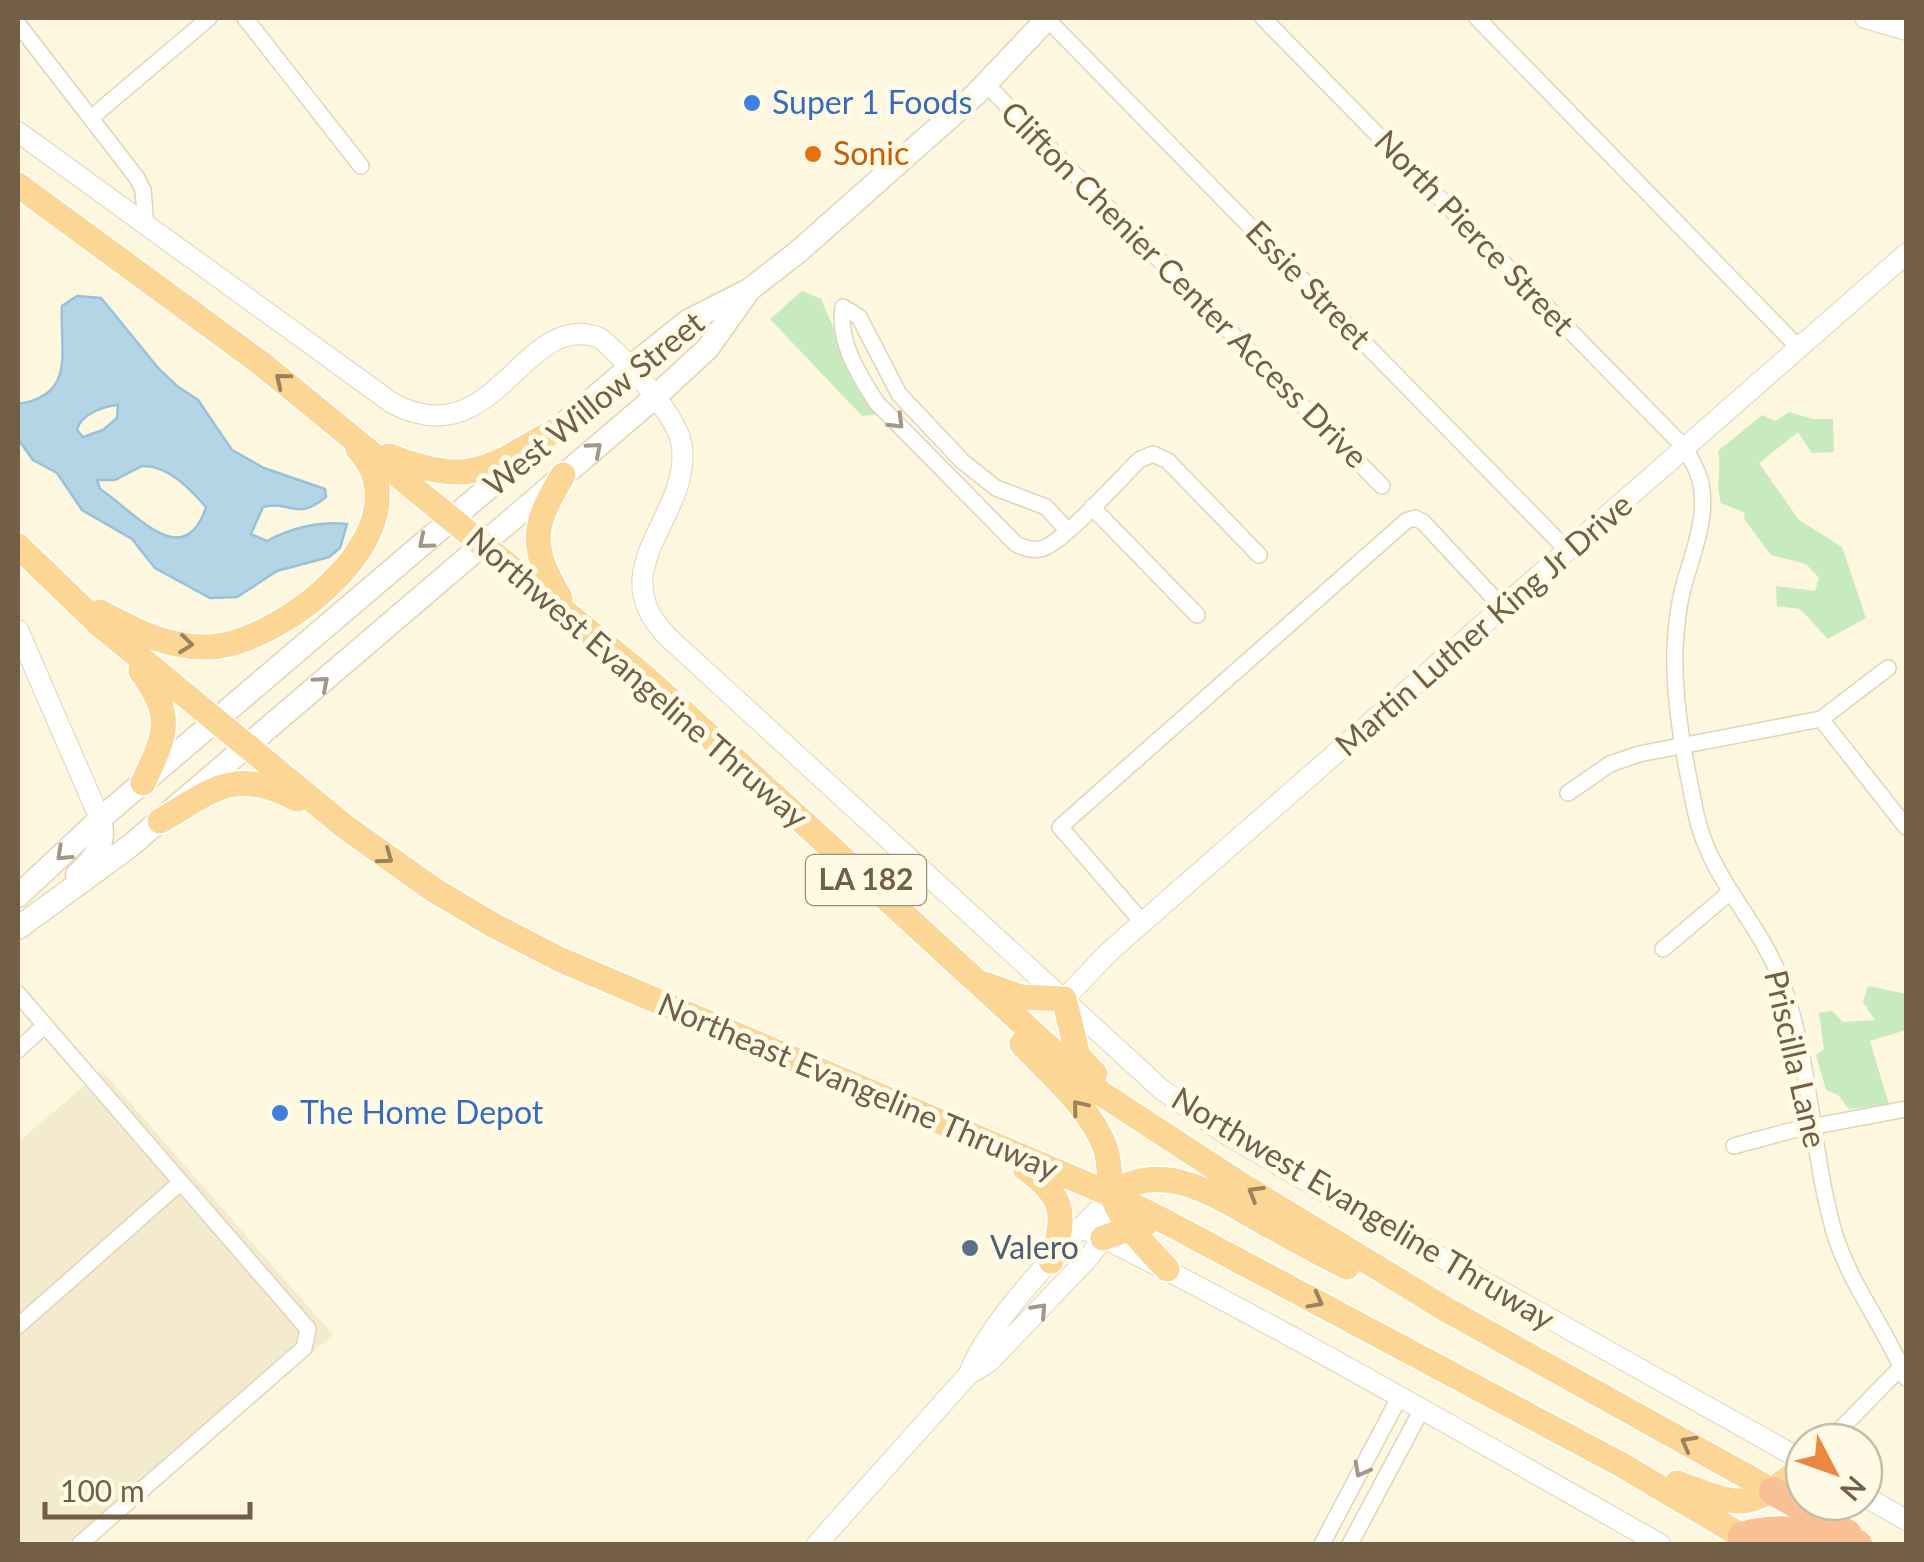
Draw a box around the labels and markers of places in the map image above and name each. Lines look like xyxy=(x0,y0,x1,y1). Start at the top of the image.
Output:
place label: Super 1 Foods xyxy=(772,82,972,121)
marker: Super 1 Foods xyxy=(741,92,763,114)
place label: Sonic xyxy=(833,133,909,172)
marker: Sonic xyxy=(802,143,824,165)
place label: The Home Depot xyxy=(300,1092,544,1131)
marker: The Home Depot xyxy=(269,1102,291,1124)
place label: Valero xyxy=(990,1227,1079,1266)
marker: Valero xyxy=(959,1237,981,1259)

